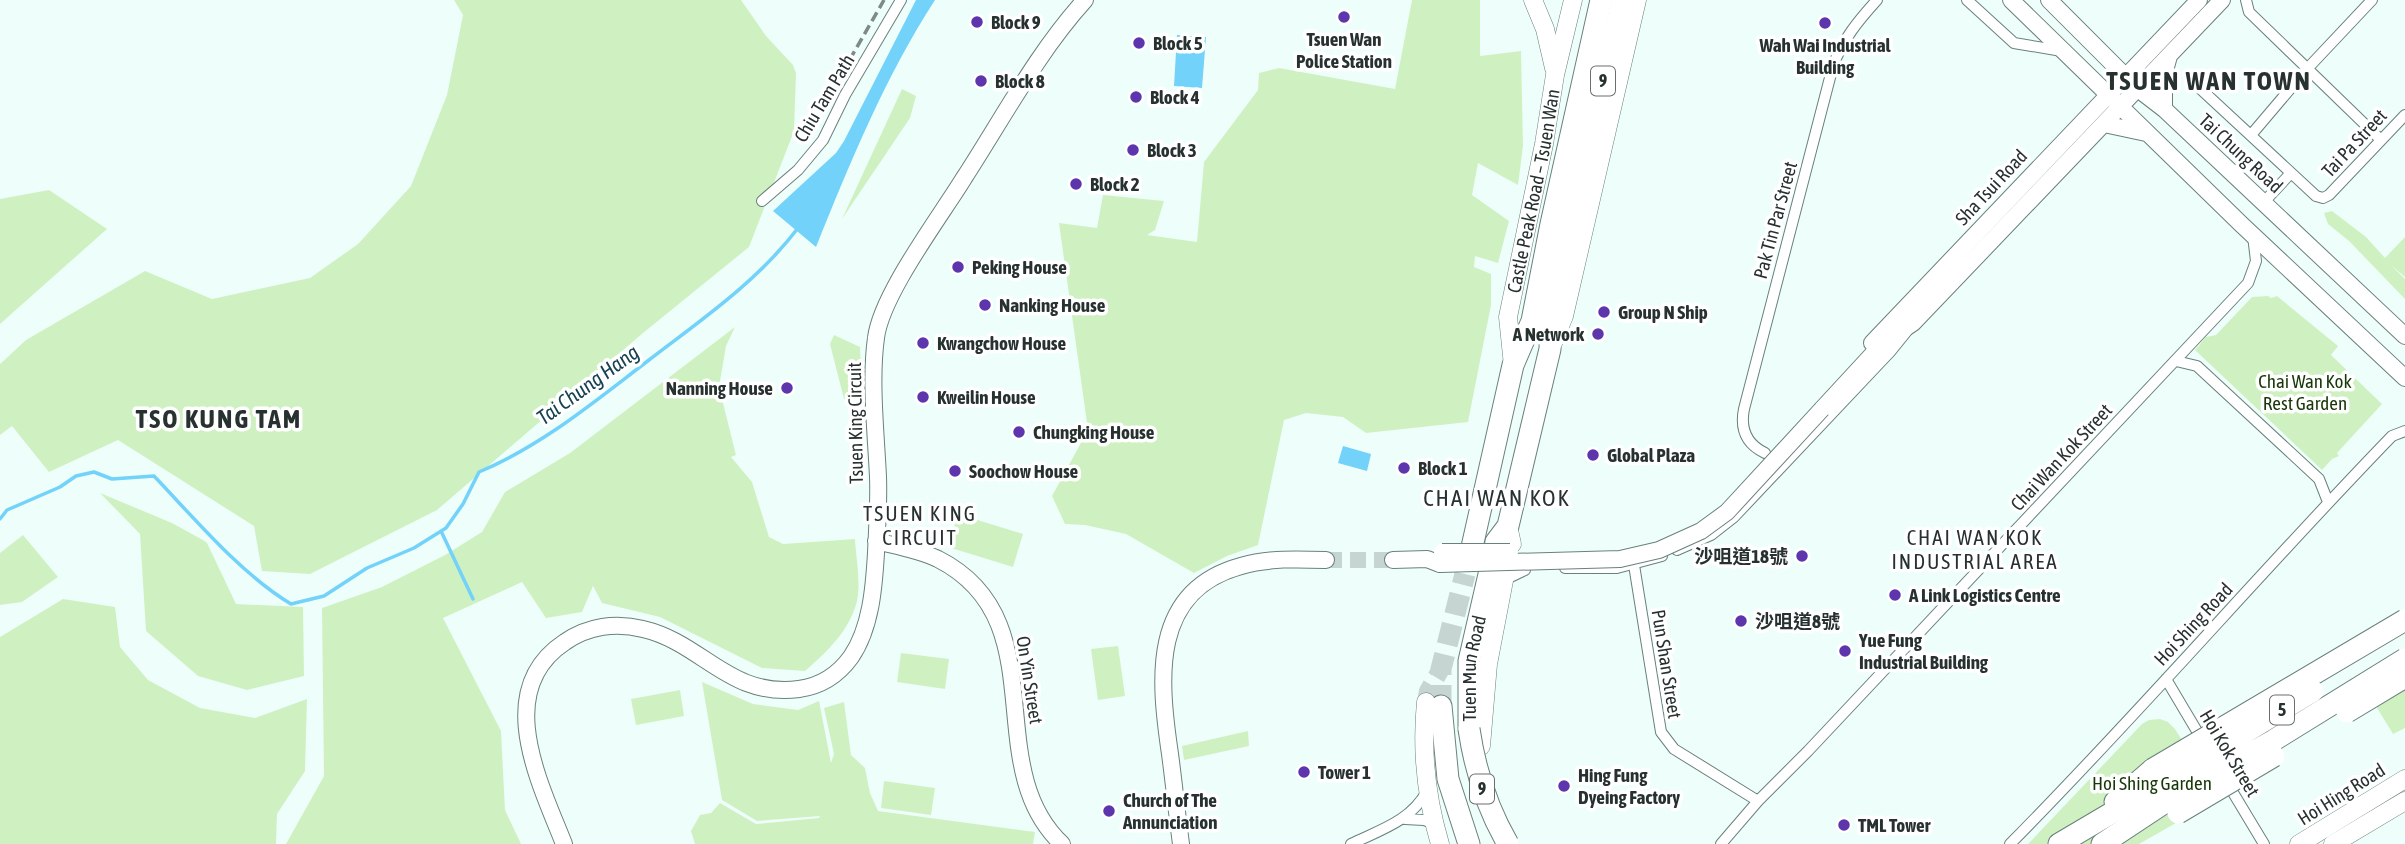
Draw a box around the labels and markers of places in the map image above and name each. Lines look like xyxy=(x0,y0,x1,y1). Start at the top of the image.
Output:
marker: Tsuen Wan Police Station xyxy=(1336,9,1352,25)
place label: Block 9 xyxy=(991,11,1041,33)
marker: Block 9 xyxy=(969,14,985,30)
marker: Wah Wai Industrial Building xyxy=(1817,15,1833,31)
place label: Tsuen Wan Police Station xyxy=(1296,28,1392,72)
place label: Block 5 xyxy=(1153,32,1203,54)
place label: Wah Wai Industrial Building xyxy=(1758,34,1892,78)
marker: Block 5 xyxy=(1131,35,1147,51)
place label: Block 8 xyxy=(995,70,1045,92)
marker: Block 8 xyxy=(973,73,989,89)
place label: Block 4 xyxy=(1150,86,1200,108)
marker: Block 4 xyxy=(1128,89,1144,105)
place label: Block 3 xyxy=(1147,139,1197,161)
marker: Block 3 xyxy=(1125,142,1141,158)
place label: Block 2 xyxy=(1090,173,1140,195)
marker: Block 2 xyxy=(1068,176,1084,192)
place label: Peking House xyxy=(972,256,1067,278)
marker: Peking House xyxy=(950,259,966,275)
place label: Nanking House xyxy=(999,294,1106,316)
marker: Nanking House xyxy=(977,297,993,313)
place label: Group N Ship xyxy=(1618,301,1708,323)
marker: Group N Ship xyxy=(1596,304,1612,320)
place label: A Network xyxy=(1512,323,1585,345)
marker: A Network xyxy=(1590,326,1606,342)
place label: Kwangchow House xyxy=(937,332,1067,354)
marker: Kwangchow House xyxy=(915,335,931,351)
place label: Nanning House xyxy=(666,377,773,399)
marker: Nanning House xyxy=(779,380,795,396)
place label: Kweilin House xyxy=(937,386,1036,408)
marker: Kweilin House xyxy=(915,389,931,405)
place label: Chungking House xyxy=(1033,421,1155,443)
marker: Chungking House xyxy=(1011,424,1027,440)
place label: Global Plaza xyxy=(1607,444,1695,466)
marker: Global Plaza xyxy=(1585,447,1601,463)
place label: Block 1 xyxy=(1418,457,1468,479)
place label: Soochow House xyxy=(969,460,1079,482)
marker: Block 1 xyxy=(1396,460,1412,476)
marker: Soochow House xyxy=(947,463,963,479)
place label: 沙咀道18號 xyxy=(1694,545,1788,567)
marker: 沙咀道18號 xyxy=(1794,548,1810,564)
place label: A Link Logistics Centre xyxy=(1908,584,2061,606)
marker: A Link Logistics Centre xyxy=(1887,587,1903,603)
place label: 沙咀道8號 xyxy=(1755,610,1840,632)
marker: 沙咀道8號 xyxy=(1733,613,1749,629)
place label: Yue Fung Industrial Building xyxy=(1858,629,1989,673)
marker: Yue Fung Industrial Building xyxy=(1837,643,1853,659)
place label: Tower 1 xyxy=(1318,761,1371,783)
marker: Tower 1 xyxy=(1296,764,1312,780)
place label: Hing Fung Dyeing Factory xyxy=(1578,764,1680,808)
marker: Hing Fung Dyeing Factory xyxy=(1556,778,1572,794)
place label: Church of The Annunciation xyxy=(1122,789,1217,833)
marker: Church of The Annunciation xyxy=(1101,803,1117,819)
place label: TML Tower xyxy=(1858,814,1931,836)
marker: TML Tower xyxy=(1836,817,1852,833)

